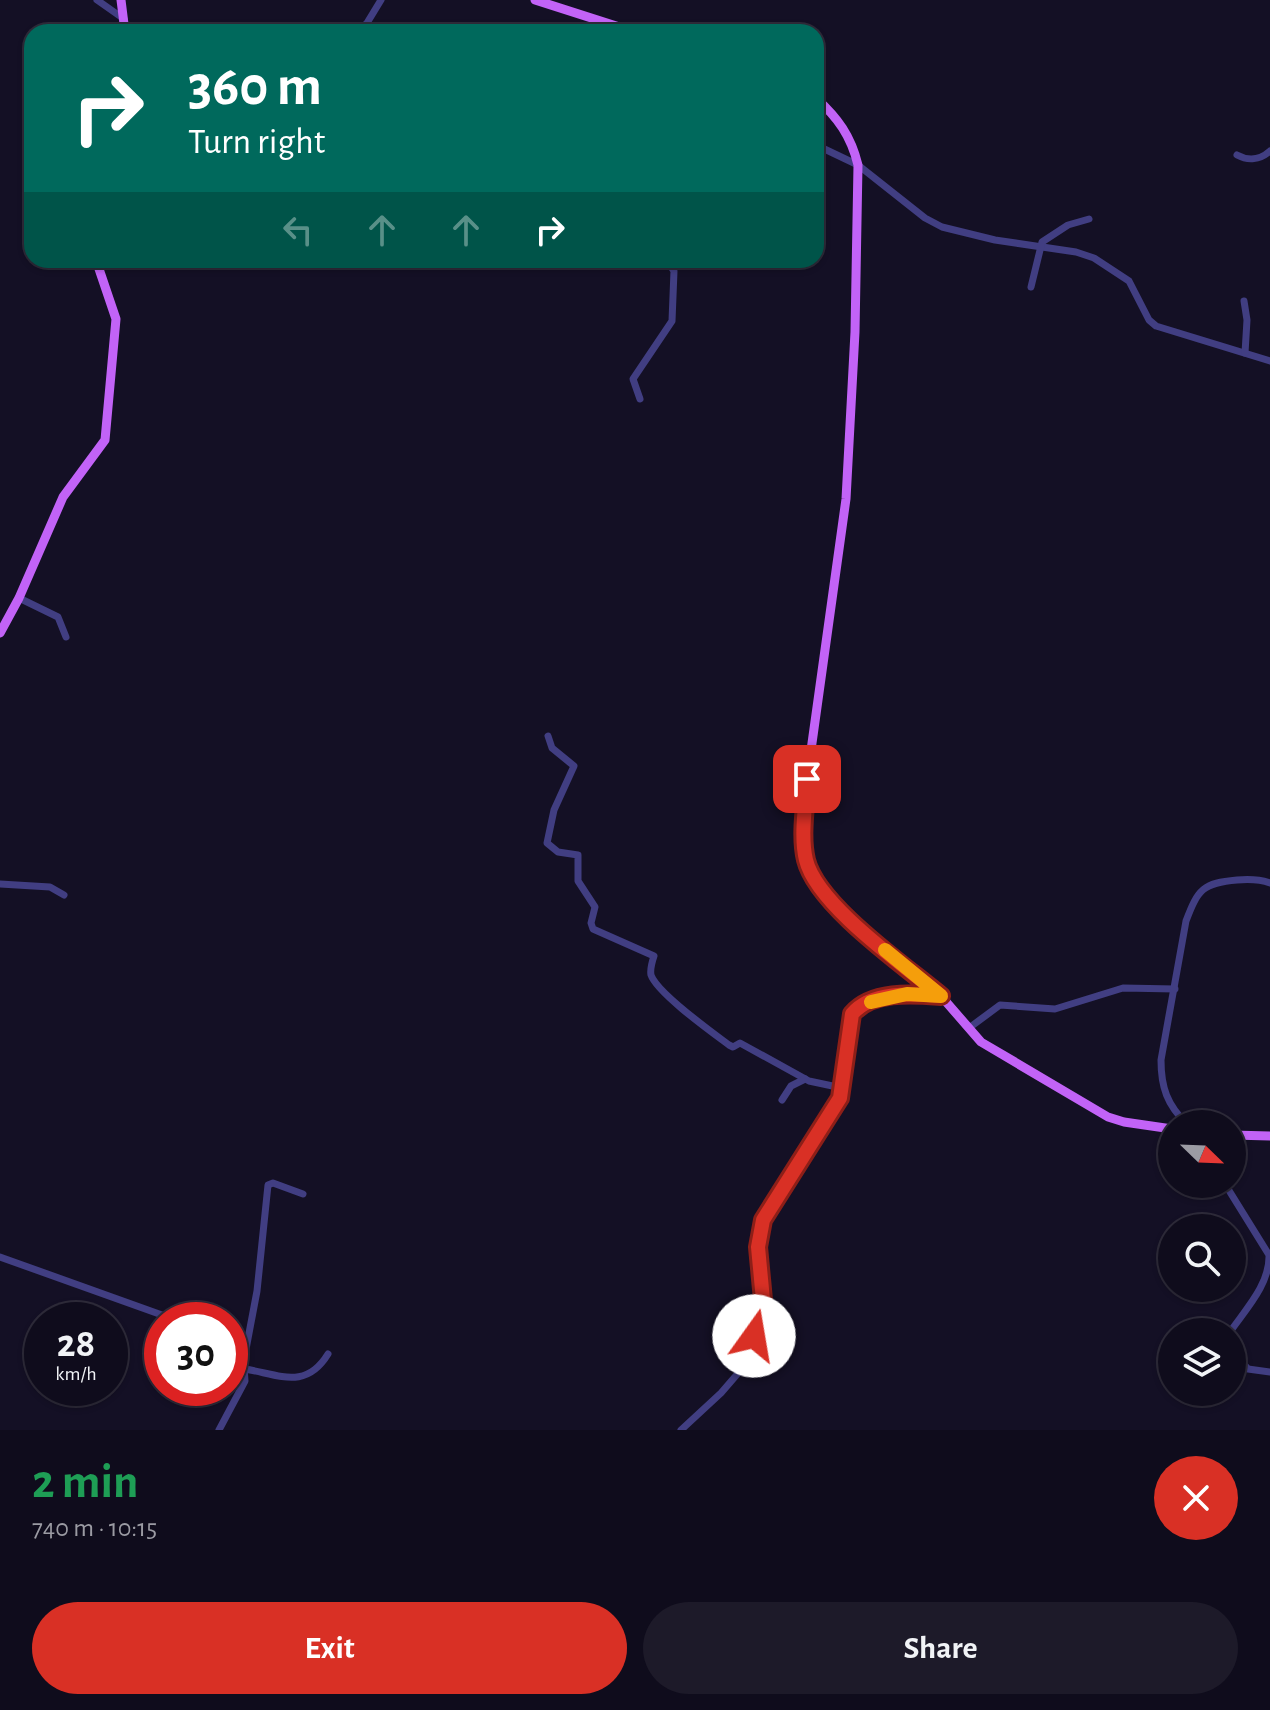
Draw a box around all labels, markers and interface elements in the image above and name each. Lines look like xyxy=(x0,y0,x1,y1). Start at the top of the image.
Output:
icon: right xyxy=(56,56,160,160)
text: 360 m xyxy=(188,59,322,115)
text: Turn right xyxy=(188,124,325,160)
icon: left xyxy=(276,208,320,252)
icon: ahead xyxy=(360,208,404,252)
icon: ahead xyxy=(444,208,488,252)
icon: right xyxy=(528,208,572,252)
pin xyxy=(773,745,841,813)
icon: arrive xyxy=(785,757,829,801)
north arrow xyxy=(1158,1110,1246,1198)
map controls xyxy=(1158,1110,1246,1406)
button: search xyxy=(1158,1214,1246,1302)
position arrow xyxy=(712,1294,796,1378)
speed limit sign: 30 xyxy=(144,1302,248,1406)
button: layers xyxy=(1158,1318,1246,1406)
text: 28 xyxy=(57,1324,95,1364)
text: km/h xyxy=(55,1364,97,1384)
button: close xyxy=(1154,1456,1238,1540)
text: 2 min xyxy=(32,1459,139,1507)
text: 740 m · 10:15 xyxy=(32,1515,157,1541)
button: Exit xyxy=(32,1602,627,1694)
button: Share xyxy=(643,1602,1238,1694)

